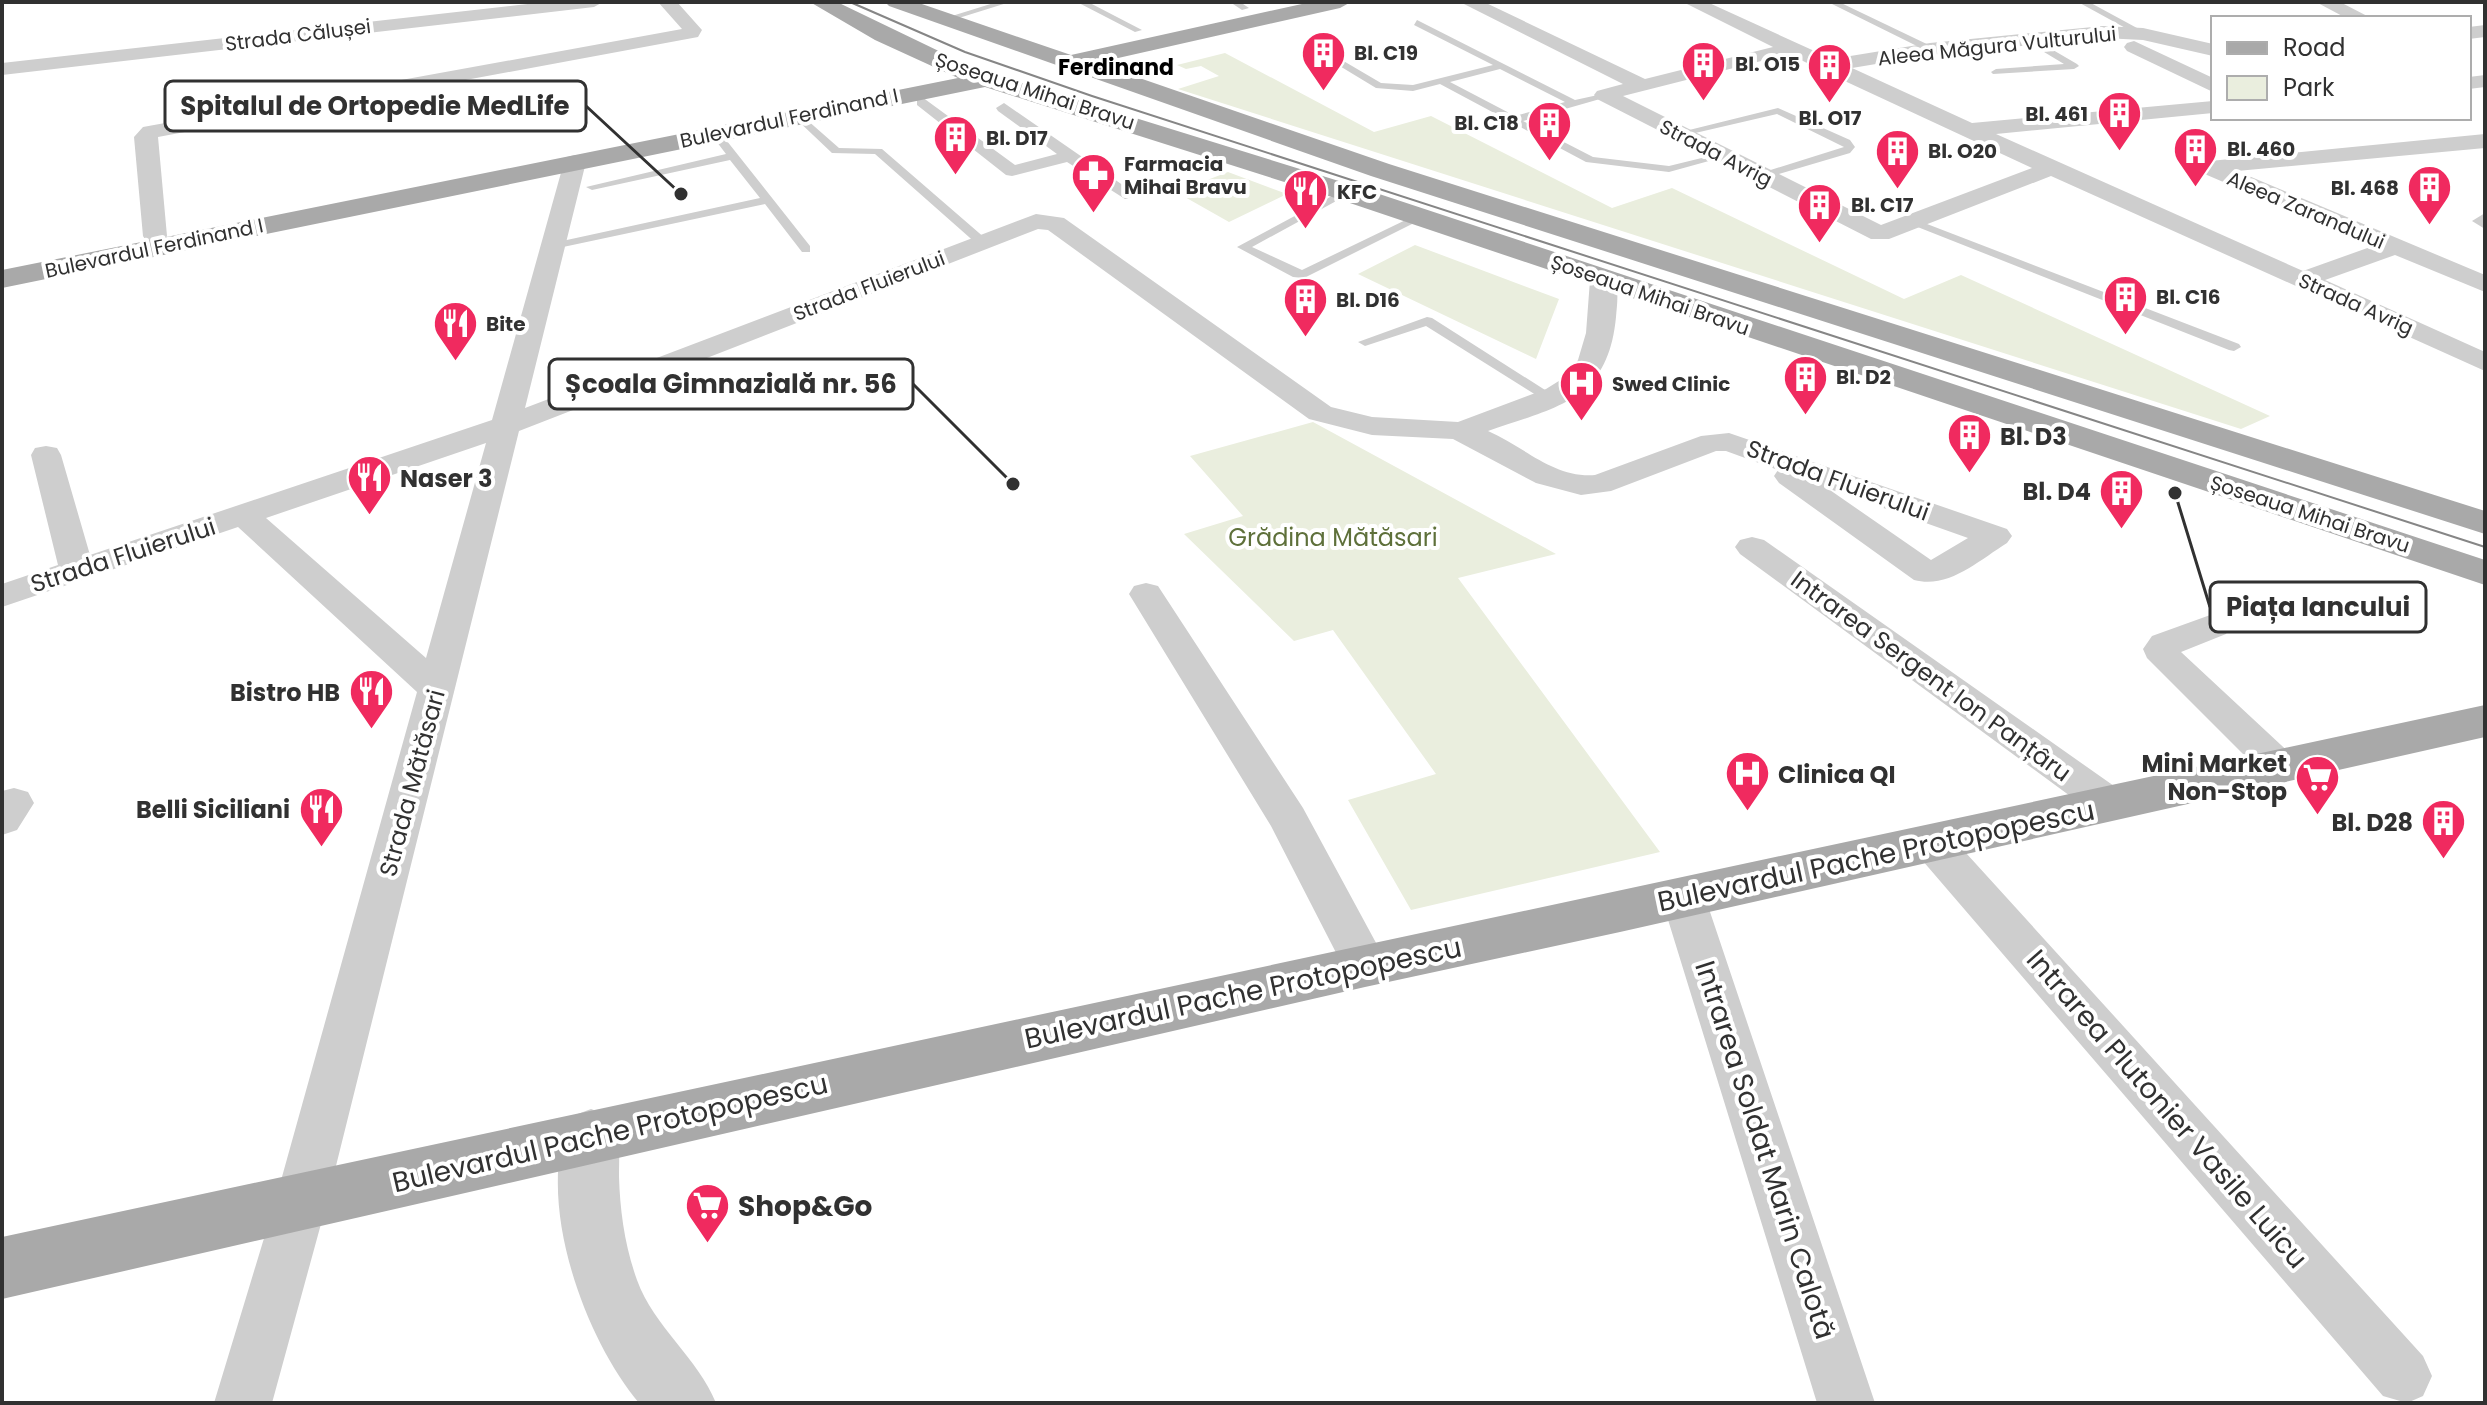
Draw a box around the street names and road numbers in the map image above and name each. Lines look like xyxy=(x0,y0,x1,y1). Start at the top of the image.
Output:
street label: Strada Călușei xyxy=(223,12,373,58)
street label: Aleea Măgura Vulturului xyxy=(1876,20,2118,72)
street label: Șoseaua Mihai Bravu xyxy=(932,45,1138,137)
street label: Bulevardul Ferdinand I xyxy=(677,81,901,155)
street label: Strada Avrig xyxy=(1655,113,1777,193)
street label: Aleea Zarandului xyxy=(2223,164,2389,256)
street label: Bulevardul Ferdinand I xyxy=(42,211,266,285)
street label: Strada Fluierului xyxy=(789,244,949,328)
street label: Șoseaua Mihai Bravu xyxy=(1547,248,1753,342)
street label: Strada Avrig xyxy=(2294,266,2418,342)
street label: Strada Fluierului xyxy=(1742,432,1934,528)
street label: Șoseaua Mihai Bravu xyxy=(2207,468,2413,560)
street label: Strada Fluierului xyxy=(26,510,220,600)
street label: Intrarea Sergent Ion Panțâru xyxy=(1784,563,2078,789)
street label: Strada Mătăsari xyxy=(371,686,453,880)
street label: Bulevardul Pache Protopopescu xyxy=(1654,791,2098,921)
street label: Bulevardul Pache Protopopescu xyxy=(1021,928,1465,1058)
street label: Intrarea Plutonier Vasile Luicu xyxy=(2018,941,2316,1277)
street label: Intrarea Soldat Marin Calotă xyxy=(1685,956,1845,1344)
street label: Bulevardul Pache Protopopescu xyxy=(388,1064,832,1202)

